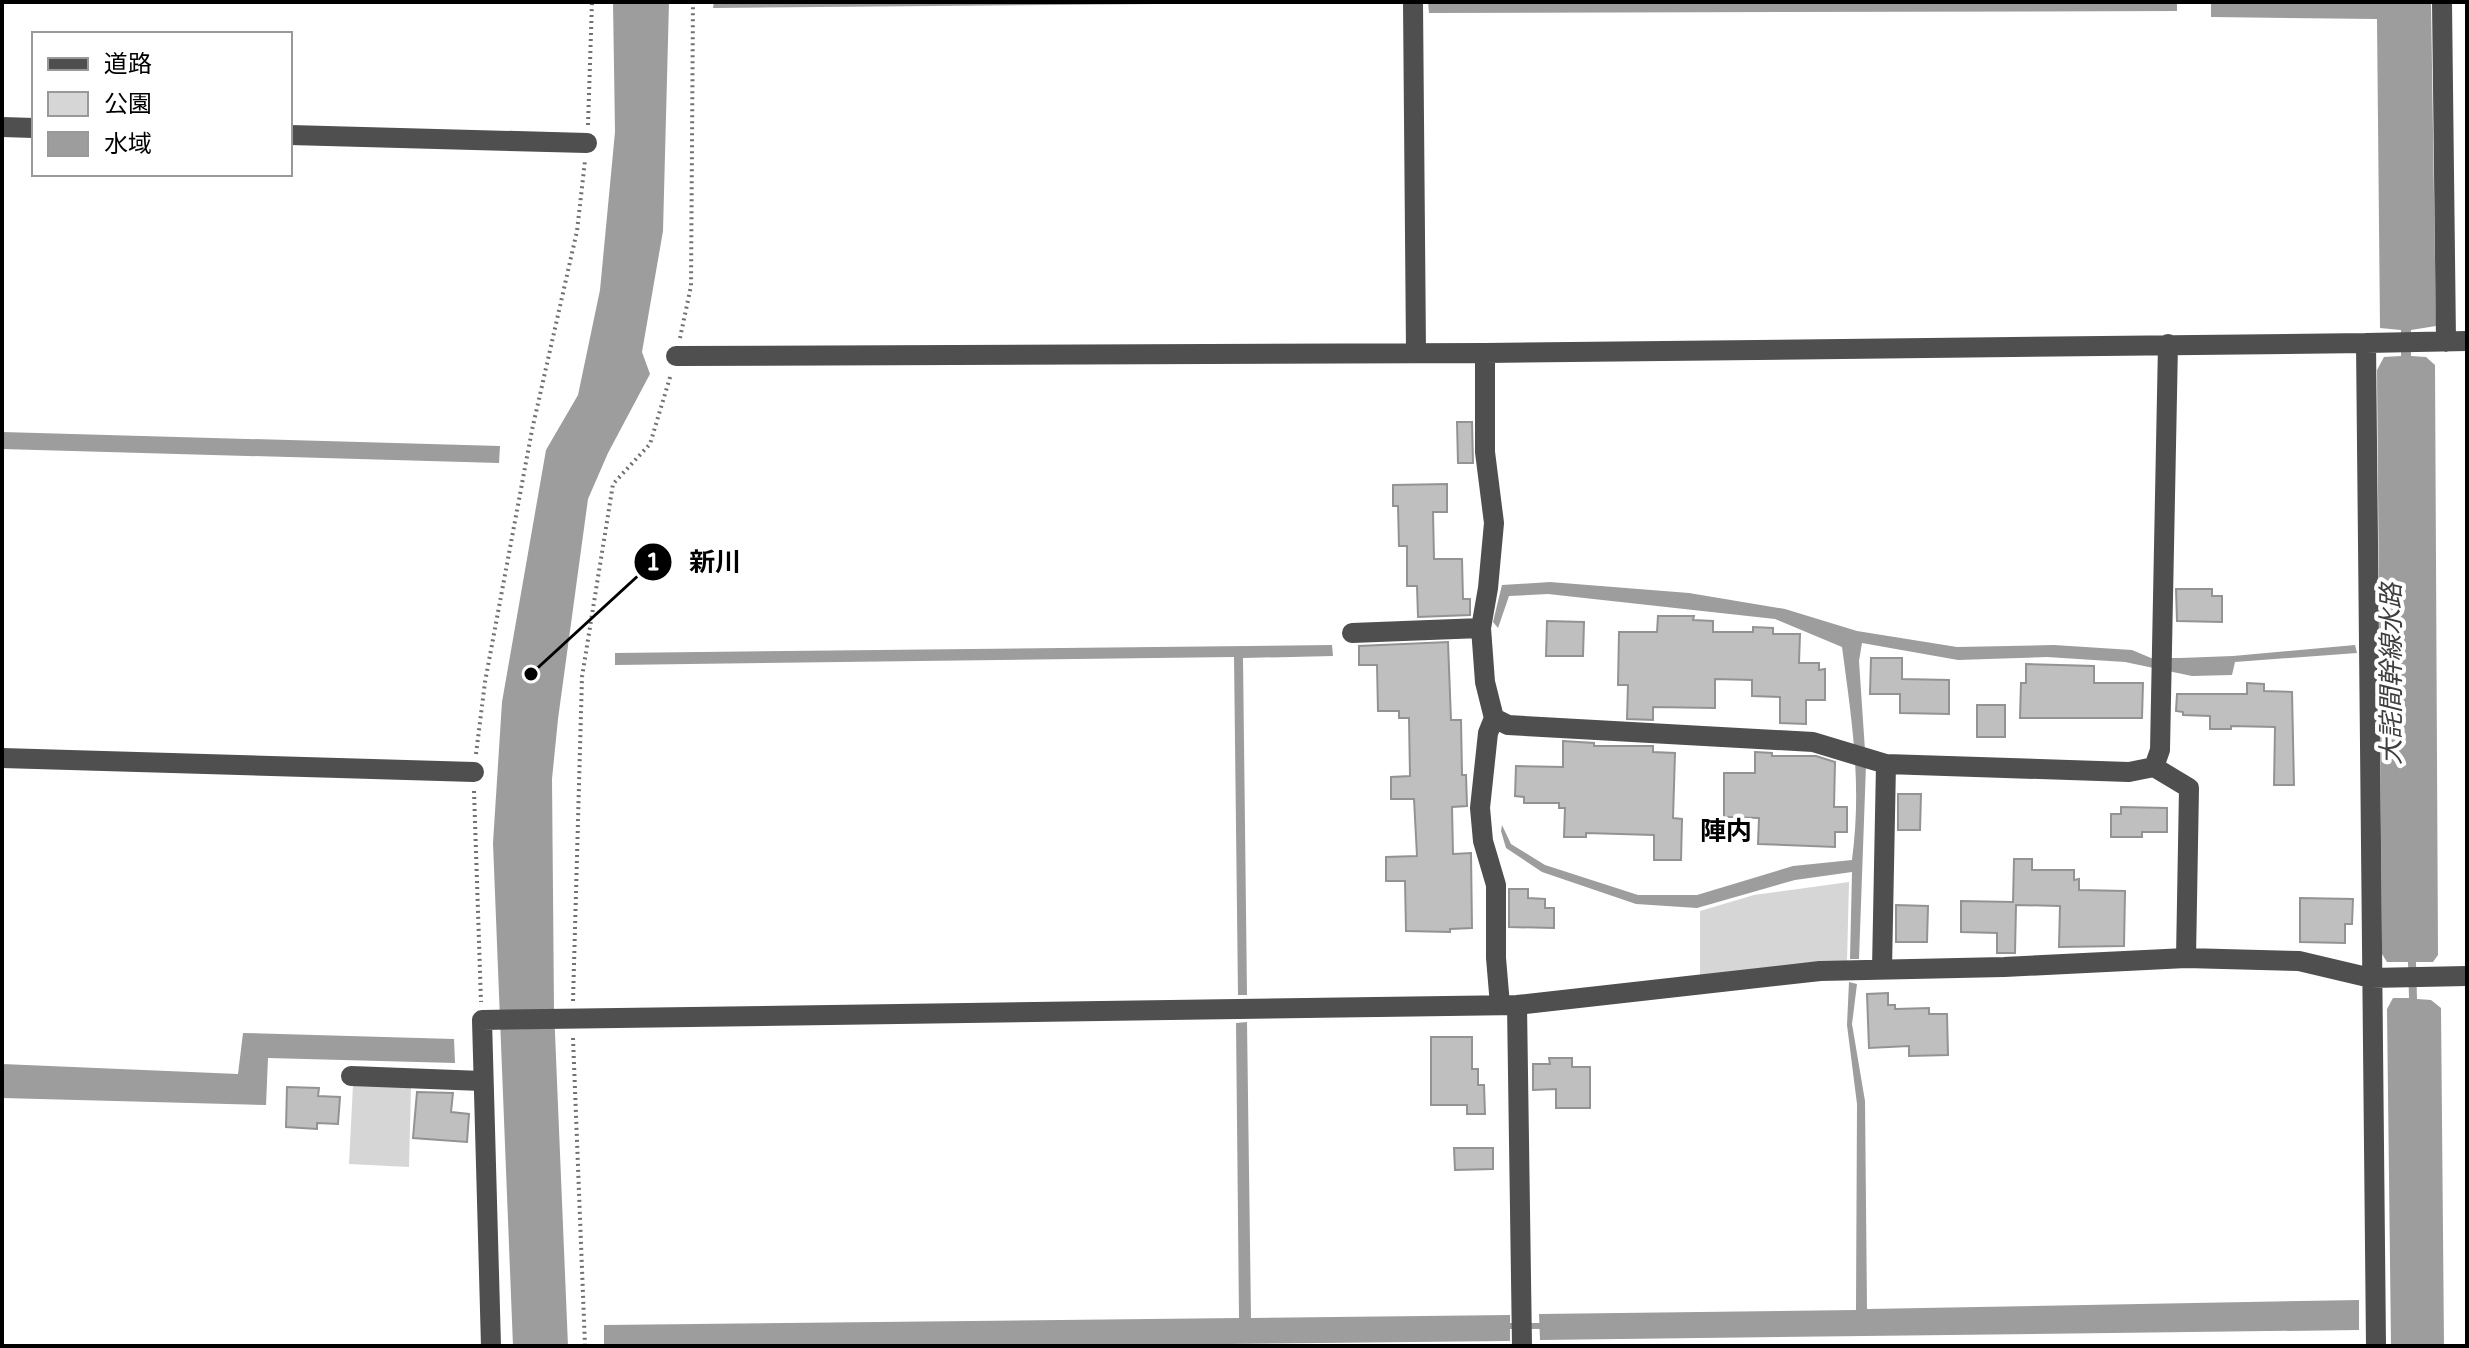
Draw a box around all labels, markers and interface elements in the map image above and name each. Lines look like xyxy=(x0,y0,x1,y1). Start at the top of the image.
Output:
legend xyxy=(32,32,292,176)
text: 道路 xyxy=(104,50,152,79)
text: 公園 xyxy=(104,90,152,119)
text: 水域 xyxy=(104,130,152,159)
callout: 新川 xyxy=(633,537,757,587)
text: 新川 xyxy=(689,547,741,578)
text: 1 xyxy=(645,548,661,577)
water label: 大詫間幹線水路 xyxy=(2376,581,2407,765)
district label: 陣内 xyxy=(1700,816,1752,847)

